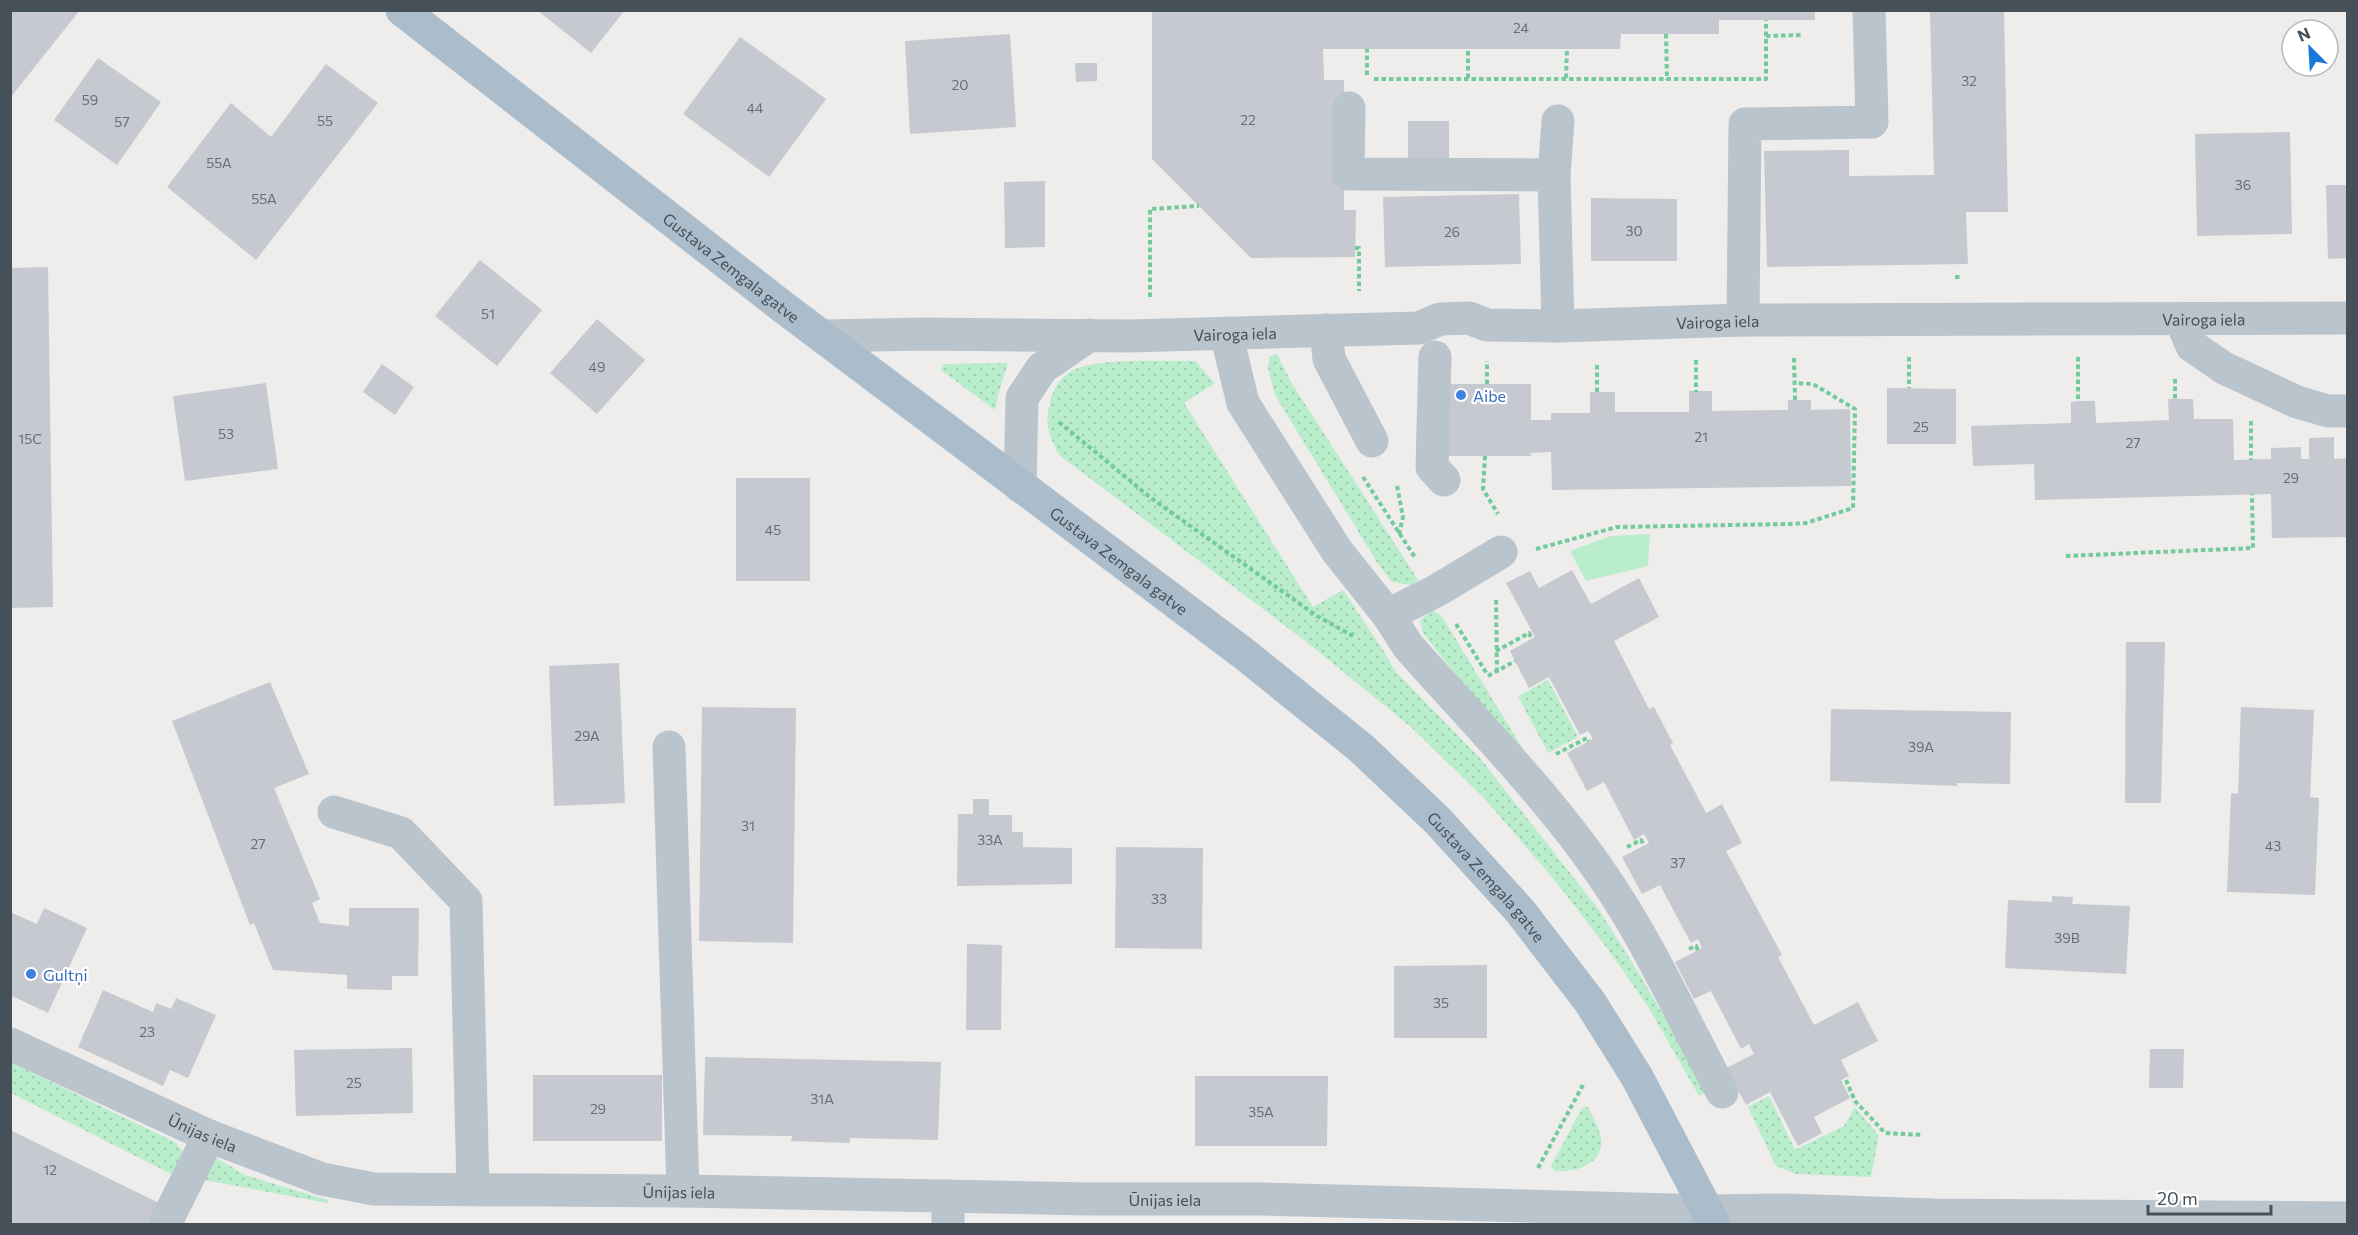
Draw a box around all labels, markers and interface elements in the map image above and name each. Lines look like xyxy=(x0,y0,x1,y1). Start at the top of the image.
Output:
north arrow xyxy=(2280,18,2340,78)
house number: 24 xyxy=(1513,19,1530,36)
text: N xyxy=(2294,23,2313,45)
house number: 32 xyxy=(1961,72,1977,89)
house number: 20 xyxy=(952,76,968,93)
house number: 59 xyxy=(82,91,98,108)
house number: 44 xyxy=(747,99,764,116)
house number: 22 xyxy=(1240,111,1256,128)
house number: 55 xyxy=(317,112,333,129)
house number: 57 xyxy=(114,113,130,130)
house number: 55A xyxy=(206,154,232,171)
house number: 36 xyxy=(2235,176,2251,193)
house number: 55A xyxy=(251,190,277,207)
street label: Gustava Zemgala gatve xyxy=(660,208,804,326)
house number: 30 xyxy=(1625,222,1643,239)
house number: 26 xyxy=(1444,223,1460,240)
house number: 51 xyxy=(481,305,495,322)
street label: Vairoga iela xyxy=(2162,309,2245,328)
street label: Vairoga iela xyxy=(1676,310,1759,332)
street label: Vairoga iela xyxy=(1193,322,1277,344)
house number: 49 xyxy=(589,358,605,375)
place label: Aibe xyxy=(1473,386,1506,405)
marker: Aibe xyxy=(1454,388,1468,402)
house number: 25 xyxy=(1913,418,1929,435)
house number: 53 xyxy=(218,425,234,442)
house number: 21 xyxy=(1694,428,1708,445)
house number: 15C xyxy=(18,430,42,447)
house number: 27 xyxy=(2125,434,2141,451)
house number: 29 xyxy=(2283,469,2299,486)
street label: Gustava Zemgala gatve xyxy=(1047,502,1192,618)
house number: 45 xyxy=(765,521,781,538)
house number: 29A xyxy=(574,727,600,744)
house number: 39A xyxy=(1908,738,1934,755)
street label: Gustava Zemgala gatve xyxy=(1424,807,1549,945)
house number: 31 xyxy=(741,817,755,834)
house number: 33A xyxy=(977,831,1003,848)
house number: 27 xyxy=(250,835,266,852)
house number: 43 xyxy=(2265,837,2281,854)
house number: 37 xyxy=(1670,854,1686,871)
house number: 33 xyxy=(1151,890,1167,907)
house number: 39B xyxy=(2054,929,2080,946)
place label: Gultņi xyxy=(43,965,88,986)
marker: Gultņi xyxy=(24,967,38,981)
house number: 35 xyxy=(1433,994,1449,1011)
house number: 23 xyxy=(139,1023,155,1040)
house number: 25 xyxy=(346,1074,362,1091)
house number: 31A xyxy=(810,1090,834,1107)
house number: 29 xyxy=(590,1100,606,1117)
house number: 35A xyxy=(1248,1103,1274,1120)
street label: Ūnijas iela xyxy=(165,1109,240,1155)
house number: 12 xyxy=(43,1161,57,1178)
scale bar xyxy=(2148,1178,2271,1216)
street label: Ūnijas iela xyxy=(642,1181,716,1201)
text: 20 m xyxy=(2157,1187,2198,1209)
street label: Ūnijas iela xyxy=(1128,1190,1201,1209)

